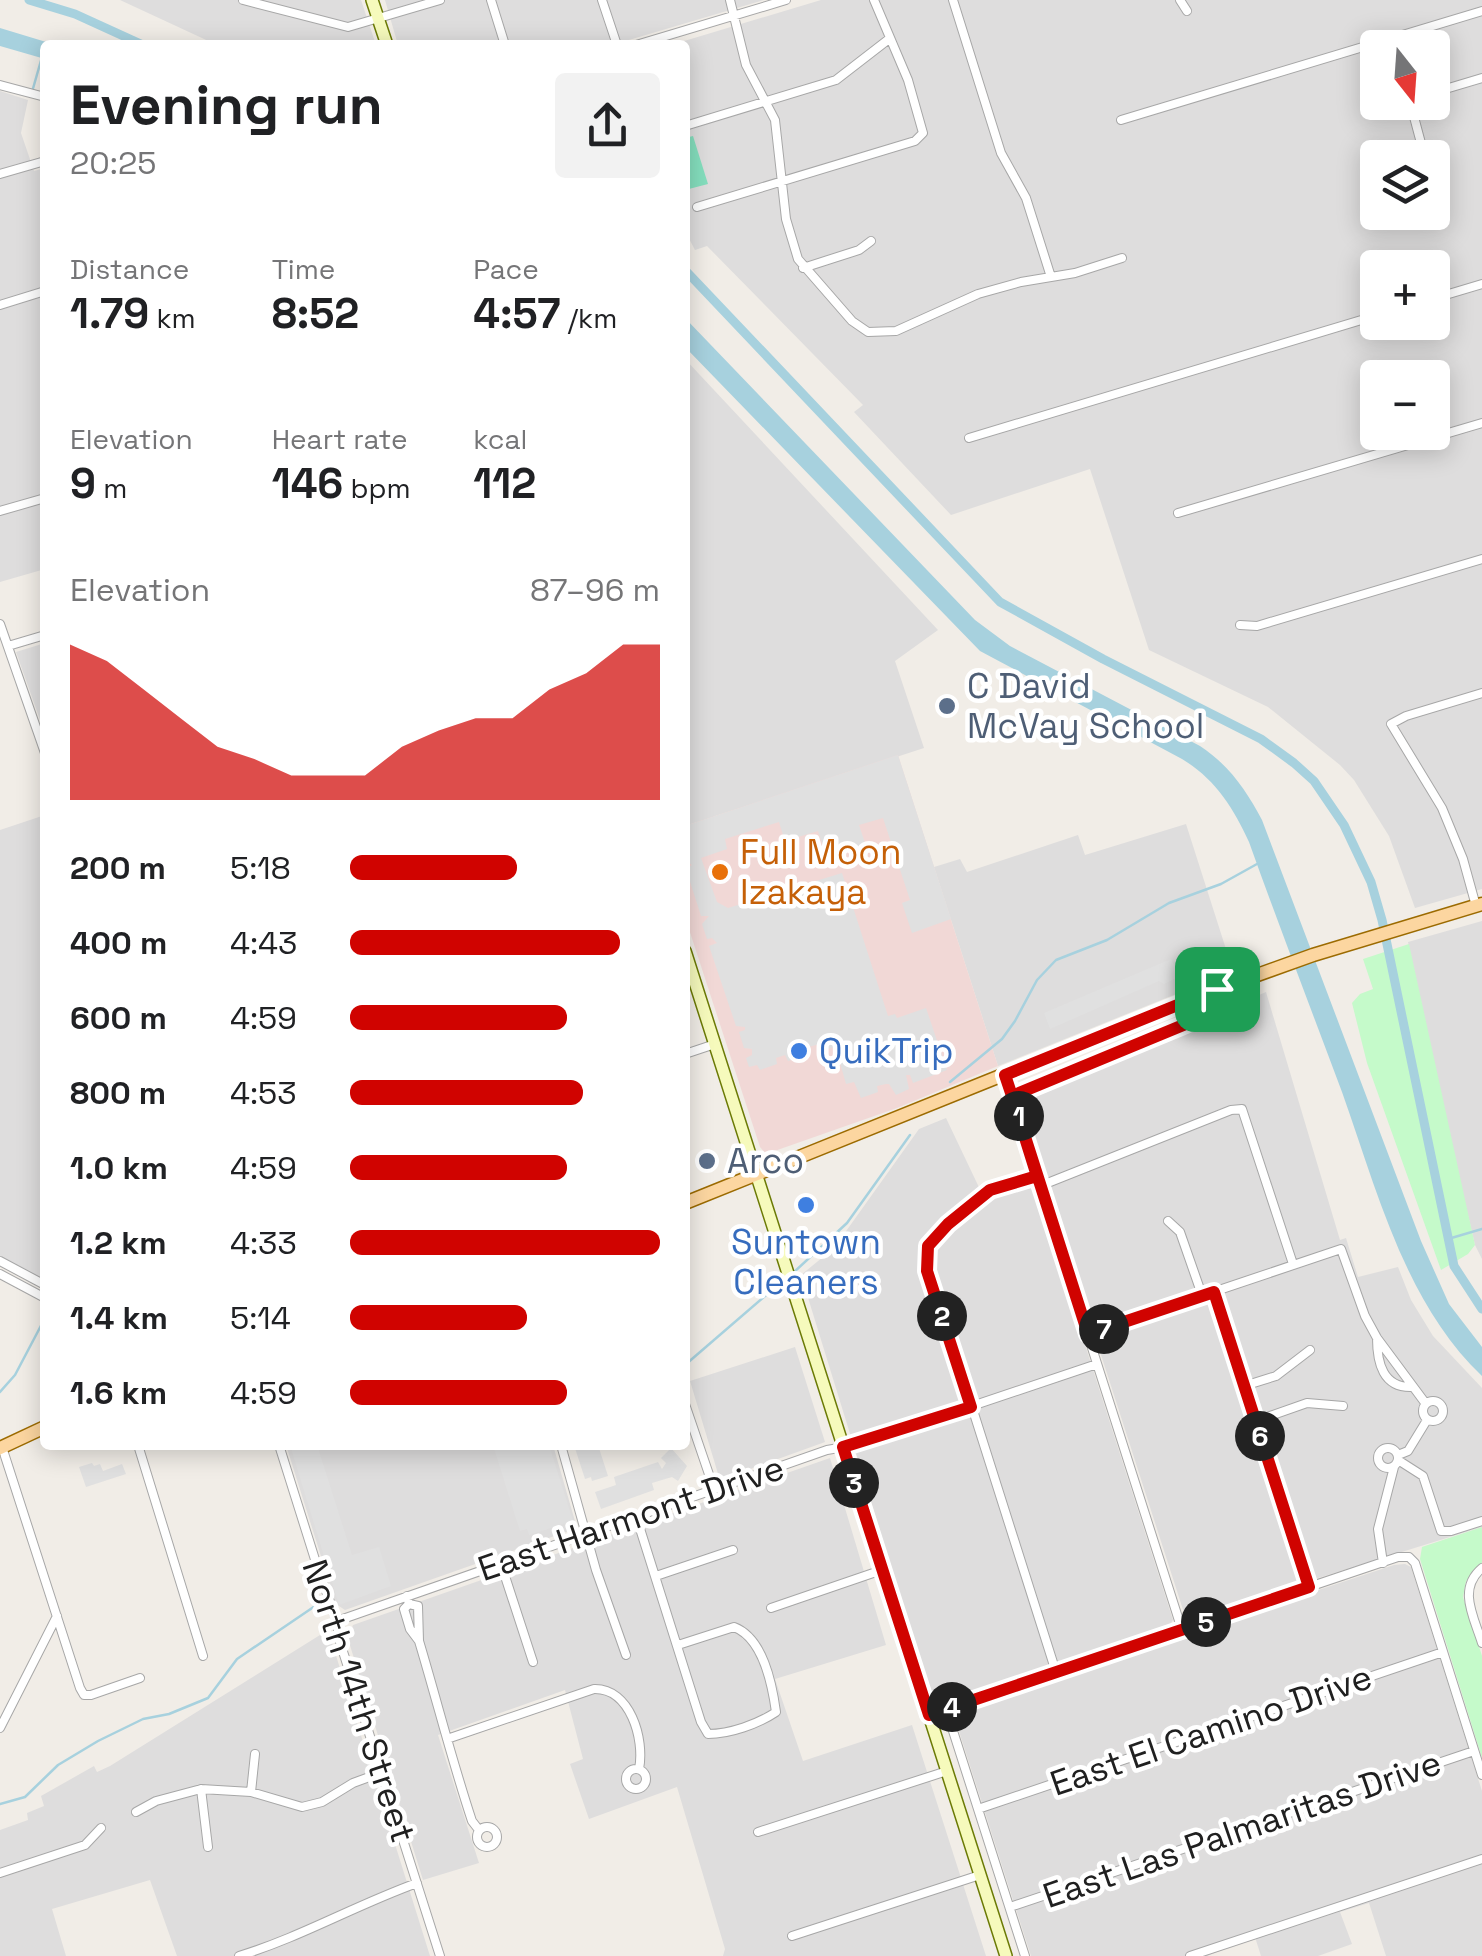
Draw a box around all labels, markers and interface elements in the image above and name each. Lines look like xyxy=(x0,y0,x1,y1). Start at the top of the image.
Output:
north arrow xyxy=(1360,30,1450,120)
map controls xyxy=(1360,30,1450,450)
text: Evening run xyxy=(70,70,383,140)
button: share xyxy=(555,73,660,178)
button: layers xyxy=(1360,140,1450,230)
text: 20:25 xyxy=(70,143,156,183)
button: + xyxy=(1360,250,1450,340)
text: Distance xyxy=(70,251,189,287)
text: Time xyxy=(272,251,335,287)
text: Pace xyxy=(473,251,539,287)
text: 1.79 xyxy=(70,287,149,340)
text: 8:52 xyxy=(272,287,359,340)
text: 4:57 xyxy=(473,287,561,340)
text: km xyxy=(149,300,196,336)
text: /km xyxy=(561,300,617,336)
button: − xyxy=(1360,360,1450,450)
text: Elevation xyxy=(70,421,193,457)
text: Heart rate xyxy=(272,421,408,457)
text: kcal xyxy=(473,421,527,457)
text: 9 xyxy=(70,457,96,510)
text: 146 xyxy=(272,457,343,510)
text: 112 xyxy=(473,457,536,510)
text: m xyxy=(96,470,127,506)
text: bpm xyxy=(343,470,411,506)
text: Elevation xyxy=(70,570,210,610)
text: 87–96 m xyxy=(530,570,660,610)
place label: C David McVay School xyxy=(967,664,1204,748)
marker: C David McVay School xyxy=(936,695,958,717)
place label: Full Moon Izakaya xyxy=(740,830,901,914)
text: 200 m xyxy=(70,848,166,888)
text: 5:18 xyxy=(230,848,291,888)
marker: Full Moon Izakaya xyxy=(709,861,731,883)
text: 400 m xyxy=(70,923,167,963)
text: 4:43 xyxy=(230,923,297,963)
pin xyxy=(1175,947,1260,1032)
icon: arrive xyxy=(1190,962,1245,1017)
text: 600 m xyxy=(70,998,167,1038)
text: 4:59 xyxy=(230,998,297,1038)
place label: QuikTrip xyxy=(819,1029,953,1073)
marker: QuikTrip xyxy=(788,1040,810,1062)
text: 800 m xyxy=(70,1073,166,1113)
text: 4:53 xyxy=(230,1073,297,1113)
pin: 1 xyxy=(994,1091,1044,1141)
text: 1 xyxy=(1013,1098,1025,1134)
place label: Arco xyxy=(727,1139,804,1183)
text: 1.0 km xyxy=(70,1148,168,1188)
text: 4:59 xyxy=(230,1148,297,1188)
marker: Arco xyxy=(696,1150,718,1172)
marker: Suntown Cleaners xyxy=(795,1194,817,1216)
place label: Suntown Cleaners xyxy=(731,1220,881,1304)
text: 1.2 km xyxy=(70,1223,167,1263)
text: 4:33 xyxy=(230,1223,297,1263)
pin: 2 xyxy=(917,1291,967,1341)
text: 1.4 km xyxy=(70,1298,168,1338)
text: 5:14 xyxy=(230,1298,291,1338)
text: 2 xyxy=(934,1298,950,1334)
pin: 7 xyxy=(1079,1304,1129,1354)
text: 7 xyxy=(1096,1311,1112,1347)
text: 1.6 km xyxy=(70,1373,167,1413)
text: 4:59 xyxy=(230,1373,297,1413)
pin: 6 xyxy=(1235,1411,1285,1461)
text: 6 xyxy=(1251,1418,1269,1454)
street label: East Harmont Drive xyxy=(472,1445,790,1591)
pin: 3 xyxy=(829,1458,879,1508)
text: 3 xyxy=(845,1465,863,1501)
street label: North 14th Street xyxy=(293,1554,425,1848)
pin: 5 xyxy=(1181,1597,1231,1647)
text: 5 xyxy=(1198,1604,1214,1640)
street label: East El Camino Drive xyxy=(1044,1654,1378,1806)
pin: 4 xyxy=(927,1682,977,1732)
text: 4 xyxy=(943,1689,961,1725)
street label: East Las Palmaritas Drive xyxy=(1037,1740,1447,1918)

